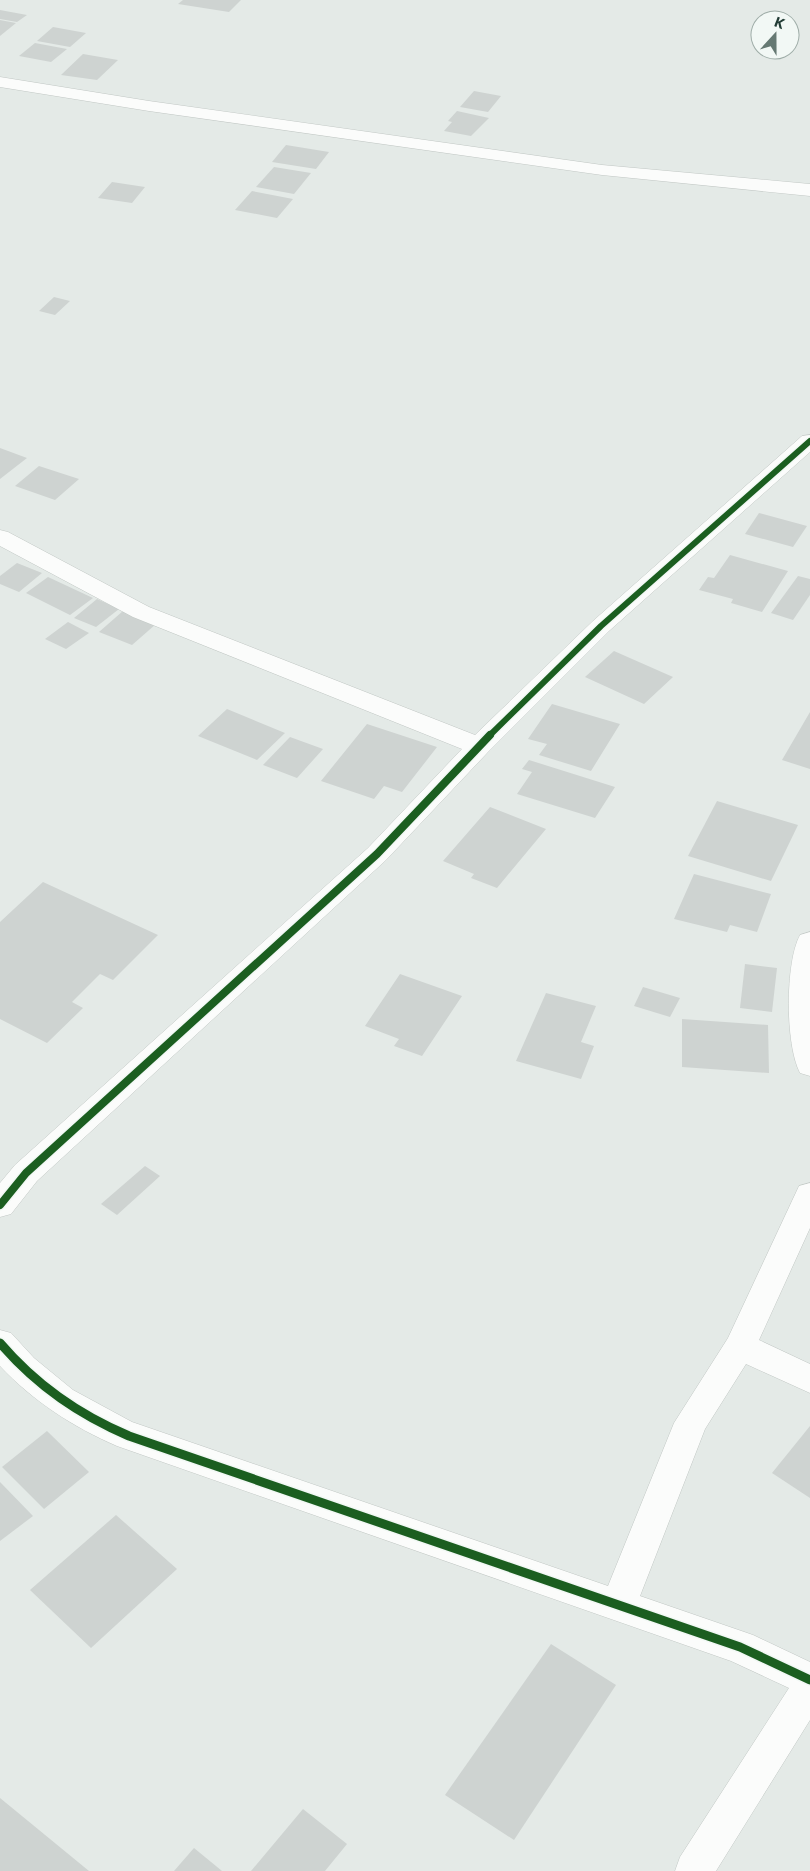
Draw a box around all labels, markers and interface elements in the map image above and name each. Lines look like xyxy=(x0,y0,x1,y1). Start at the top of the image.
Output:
north arrow xyxy=(750,10,800,60)
text: K xyxy=(772,13,788,32)

